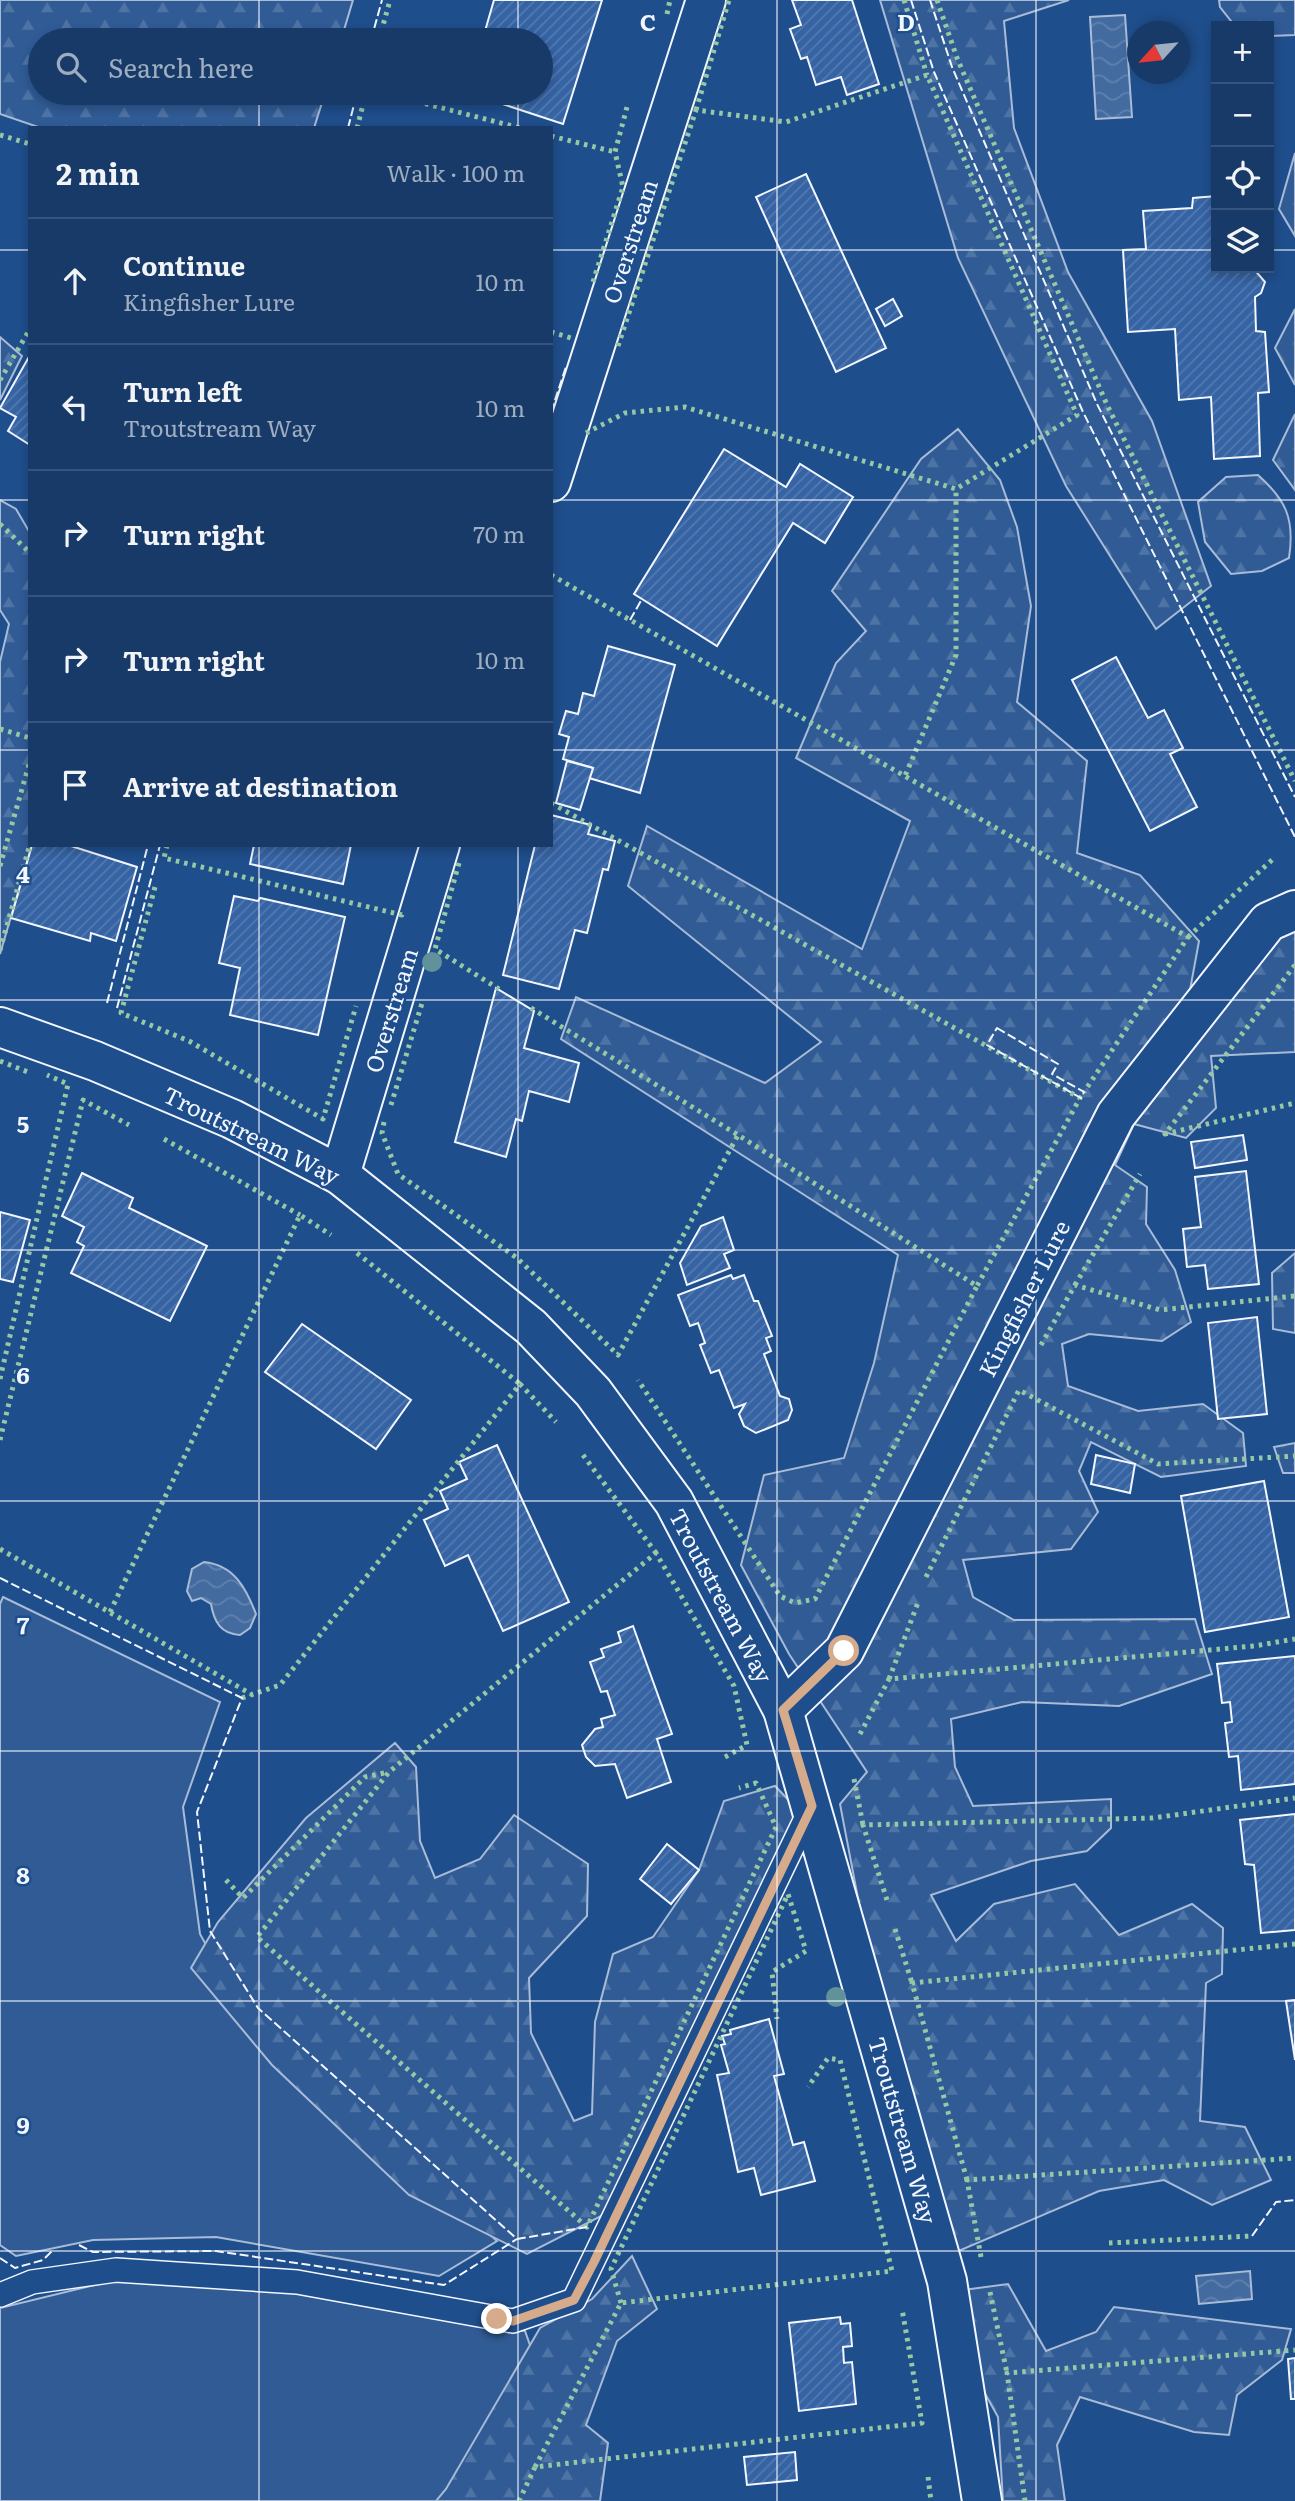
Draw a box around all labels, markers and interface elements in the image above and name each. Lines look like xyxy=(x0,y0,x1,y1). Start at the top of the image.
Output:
text: C xyxy=(640,4,656,38)
text: D xyxy=(897,4,915,38)
north arrow xyxy=(1127,21,1190,84)
map controls xyxy=(1211,21,1274,273)
button: + xyxy=(1211,21,1274,84)
search box xyxy=(28,28,553,105)
text: Search here xyxy=(108,47,254,86)
icon: search xyxy=(52,48,90,86)
button: − xyxy=(1211,84,1274,147)
button: locate xyxy=(1211,147,1274,210)
text: 2 min xyxy=(56,150,140,194)
text: Walk · 100 m xyxy=(386,155,525,189)
street label: Overstream xyxy=(593,174,665,308)
button: layers xyxy=(1211,210,1274,273)
text: Continue xyxy=(123,245,245,284)
icon: ahead xyxy=(56,262,94,300)
text: 10 m xyxy=(475,264,525,298)
text: Kingfisher Lure xyxy=(123,284,295,318)
text: Turn left xyxy=(123,371,242,410)
icon: left xyxy=(56,388,94,426)
text: 10 m xyxy=(475,390,525,424)
text: Troutstream Way xyxy=(123,410,316,444)
icon: right xyxy=(56,514,94,552)
text: Turn right xyxy=(123,514,265,553)
text: 70 m xyxy=(473,516,525,550)
icon: right xyxy=(56,640,94,678)
text: Turn right xyxy=(123,640,265,679)
text: 10 m xyxy=(475,642,525,676)
icon: arrive xyxy=(56,766,94,804)
text: Arrive at destination xyxy=(123,766,398,805)
text: 4 xyxy=(16,856,30,890)
street label: Overstream xyxy=(355,943,425,1077)
street label: Troutstream Way xyxy=(158,1076,347,1192)
text: 5 xyxy=(17,1106,29,1140)
street label: Kingfisher Lure xyxy=(969,1214,1077,1382)
text: 6 xyxy=(16,1357,30,1391)
street label: Troutstream Way xyxy=(662,1502,783,1689)
text: 7 xyxy=(17,1607,30,1641)
route start xyxy=(828,1635,859,1666)
text: 8 xyxy=(16,1857,30,1891)
street label: Troutstream Way xyxy=(861,2033,947,2228)
text: 9 xyxy=(16,2107,30,2141)
route end xyxy=(481,2303,512,2334)

